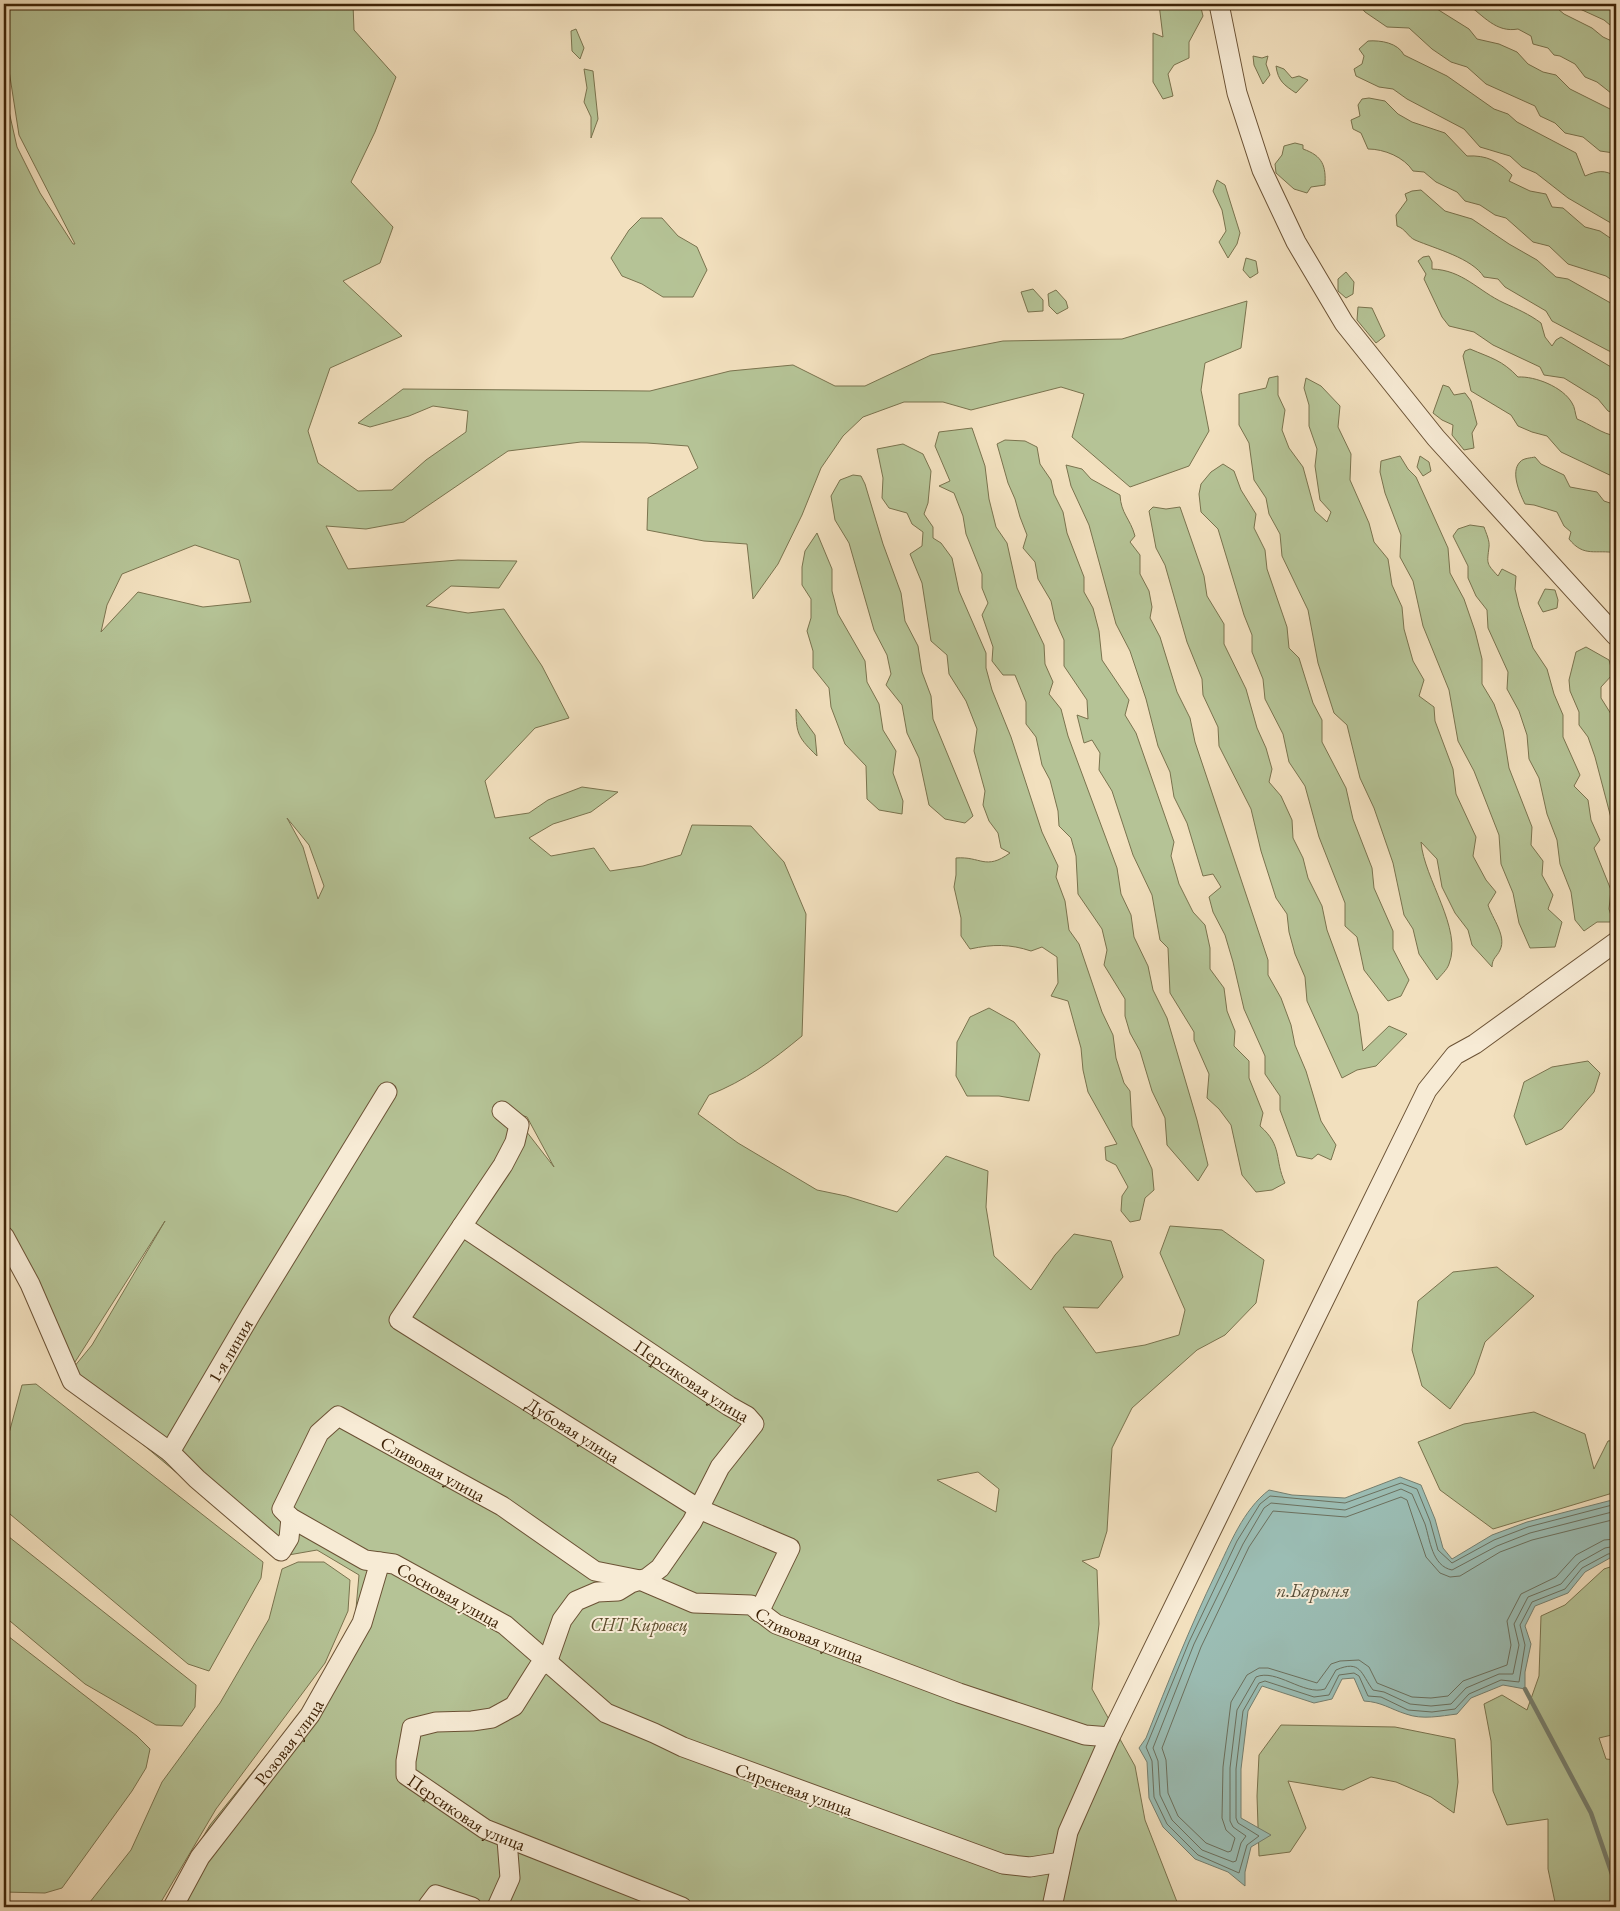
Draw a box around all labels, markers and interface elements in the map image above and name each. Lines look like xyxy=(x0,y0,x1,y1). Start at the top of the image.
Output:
street label: 1-я линия xyxy=(202,1314,257,1387)
street label: Персиковая улица xyxy=(630,1334,754,1427)
street label: Дубовая улица xyxy=(522,1392,625,1468)
street label: Сливовая улица xyxy=(377,1430,490,1507)
street label: Сосновая улица xyxy=(393,1557,506,1633)
water label: п.Барыня xyxy=(1276,1578,1350,1603)
street label: Сливовая улица xyxy=(751,1601,868,1668)
park label: СНТ Кировец xyxy=(590,1613,688,1637)
street label: Розовая улица xyxy=(249,1694,329,1790)
street label: Сиреневая улица xyxy=(732,1757,857,1821)
street label: Персиковая улица xyxy=(404,1768,530,1856)

